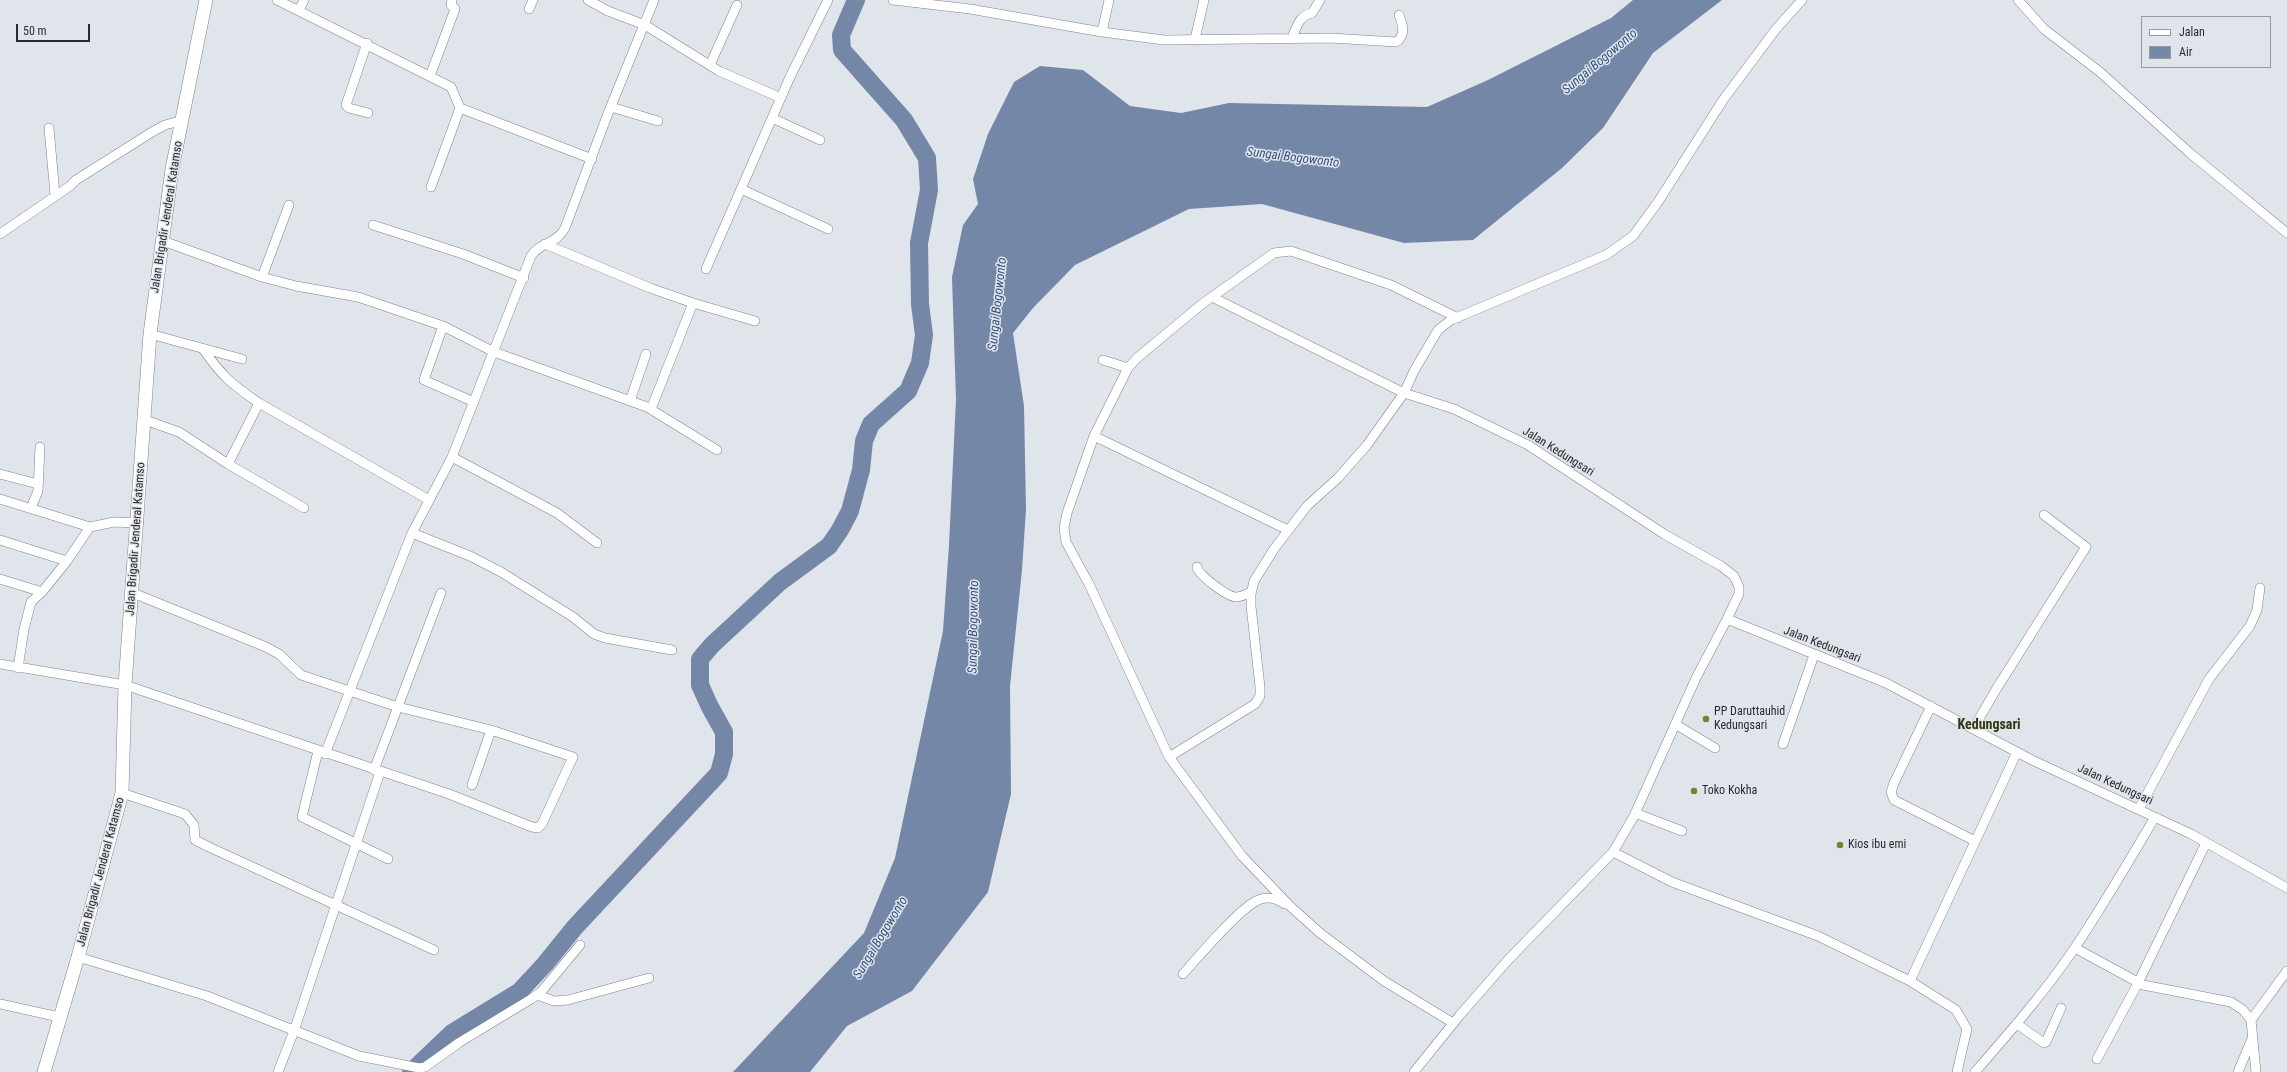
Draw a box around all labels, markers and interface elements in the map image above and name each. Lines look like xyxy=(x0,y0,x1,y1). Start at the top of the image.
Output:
scale bar xyxy=(18,16,92,42)
legend xyxy=(2141,16,2271,68)
text: 50 m xyxy=(23,24,47,38)
text: Jalan xyxy=(2179,25,2205,39)
water label: Sungai Bogowonto xyxy=(1559,26,1641,98)
text: Air xyxy=(2179,45,2192,59)
street label: Jalan Brigadir Jenderal Katamso xyxy=(148,140,186,294)
water label: Sungai Bogowonto xyxy=(1246,145,1340,171)
water label: Sungai Bogowonto xyxy=(985,257,1011,351)
street label: Jalan Kedungsari xyxy=(1520,424,1596,480)
street label: Jalan Brigadir Jenderal Katamso xyxy=(123,462,149,616)
water label: Sungai Bogowonto xyxy=(965,580,983,674)
street label: Jalan Kedungsari xyxy=(1781,624,1863,666)
place label: PP Daruttauhid Kedungsari xyxy=(1714,705,1785,733)
marker: PP Daruttauhid Kedungsari xyxy=(1701,714,1711,724)
district label: Kedungsari xyxy=(1957,717,2021,733)
street label: Jalan Kedungsari xyxy=(2075,761,2155,809)
place label: Toko Kokha xyxy=(1702,784,1757,798)
marker: Toko Kokha xyxy=(1689,786,1699,796)
street label: Jalan Brigadir Jenderal Katamso xyxy=(74,796,128,948)
place label: Kios ibu emi xyxy=(1848,838,1906,852)
marker: Kios ibu emi xyxy=(1835,840,1845,850)
water label: Sungai Bogowonto xyxy=(850,894,912,982)

